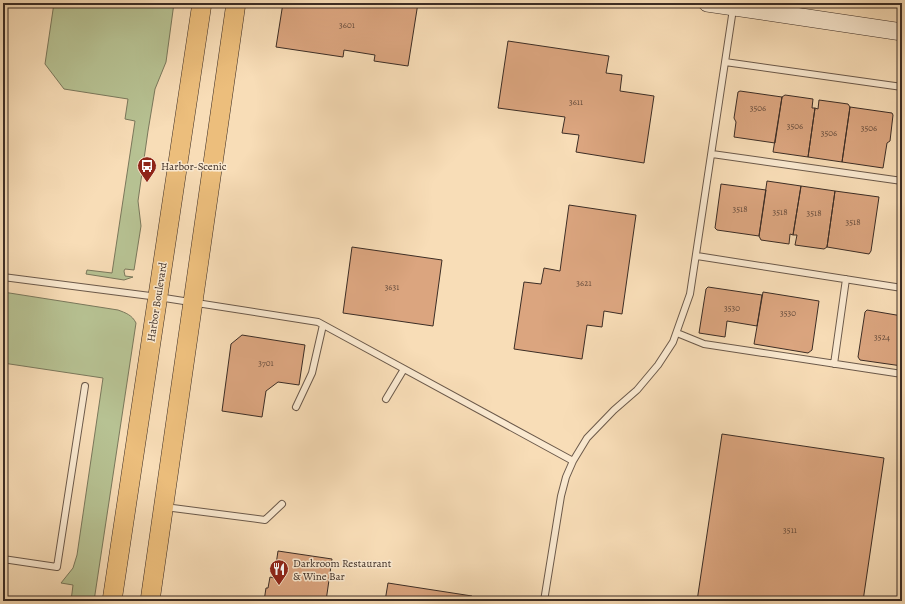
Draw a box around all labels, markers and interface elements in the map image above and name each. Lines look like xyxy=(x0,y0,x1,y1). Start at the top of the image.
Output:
house number: 3601 xyxy=(339,19,355,31)
house number: 3611 xyxy=(569,96,583,108)
house number: 3506 xyxy=(750,102,766,114)
house number: 3506 xyxy=(787,120,803,132)
house number: 3506 xyxy=(861,122,877,134)
house number: 3506 xyxy=(821,127,837,139)
bus stop icon: Harbor-Scenic xyxy=(136,155,158,183)
place label: Harbor-Scenic xyxy=(161,159,227,174)
house number: 3518 xyxy=(732,203,748,215)
house number: 3518 xyxy=(772,206,788,218)
house number: 3518 xyxy=(806,207,822,219)
house number: 3518 xyxy=(845,216,861,228)
street label: Harbor Boulevard xyxy=(143,261,171,343)
house number: 3621 xyxy=(576,277,592,289)
house number: 3631 xyxy=(385,281,399,293)
house number: 3530 xyxy=(724,302,740,314)
house number: 3530 xyxy=(780,307,796,319)
house number: 3524 xyxy=(874,331,890,343)
house number: 3701 xyxy=(258,357,274,369)
house number: 3511 xyxy=(783,524,797,536)
place label: Darkroom Restaurant & Wine Bar xyxy=(293,556,392,584)
restaurant icon: Darkroom Restaurant & Wine Bar xyxy=(268,558,290,586)

